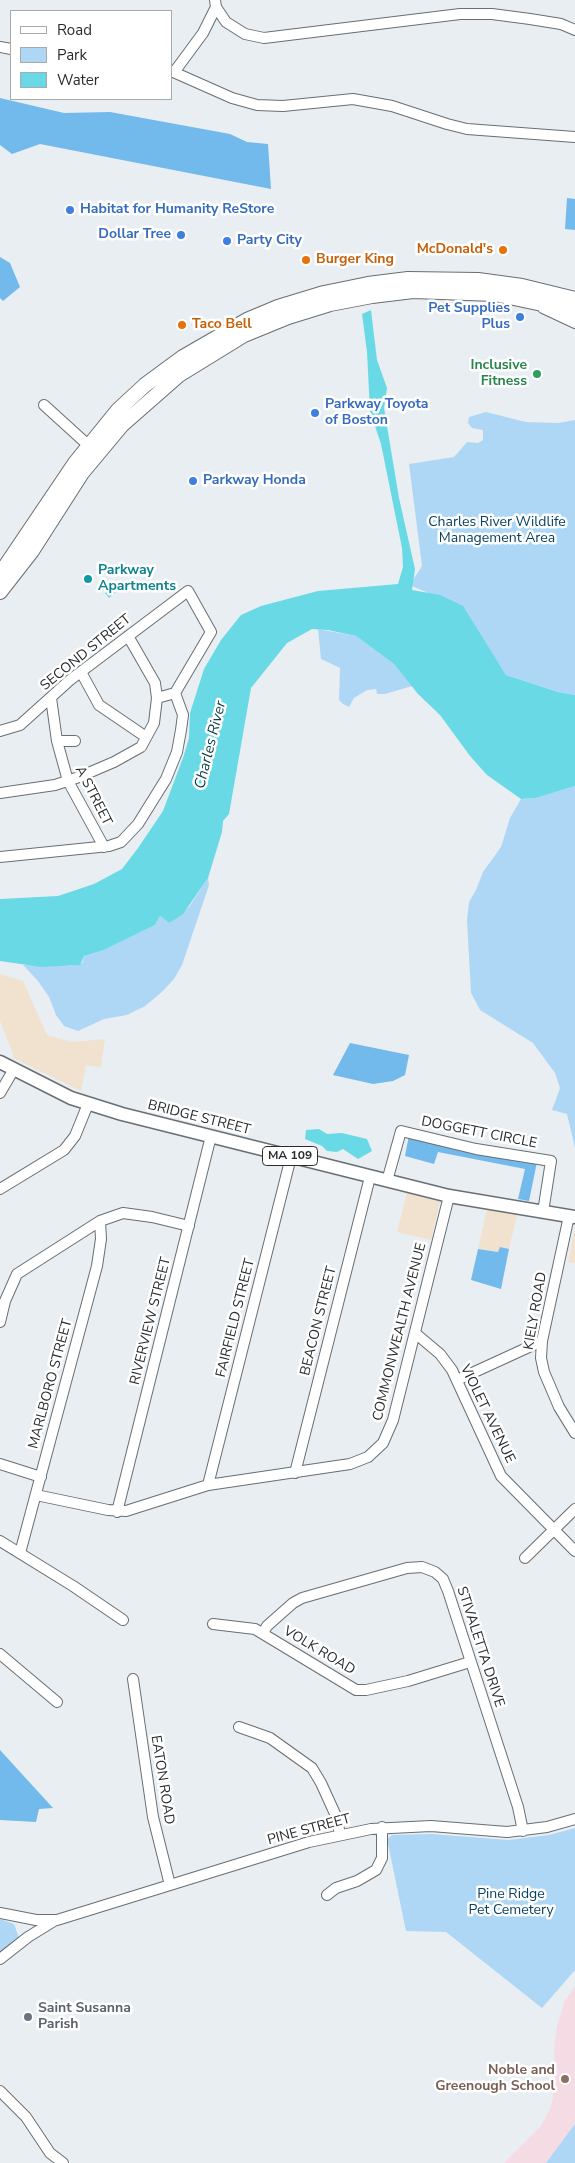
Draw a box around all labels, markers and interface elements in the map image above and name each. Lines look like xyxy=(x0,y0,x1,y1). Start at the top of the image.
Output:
legend xyxy=(10,10,172,100)
text: Road xyxy=(57,20,92,40)
text: Park xyxy=(57,45,87,65)
text: Water xyxy=(57,70,99,90)
place label: Habitat for Humanity ReStore xyxy=(80,202,274,218)
marker: Habitat for Humanity ReStore xyxy=(64,204,76,216)
place label: Dollar Tree xyxy=(98,227,171,243)
marker: Dollar Tree xyxy=(175,229,187,241)
place label: Party City xyxy=(237,233,302,249)
marker: Party City xyxy=(221,235,233,247)
place label: McDonald's xyxy=(417,242,493,258)
marker: McDonald's xyxy=(497,244,509,256)
place label: Burger King xyxy=(316,252,394,268)
marker: Burger King xyxy=(300,254,312,266)
place label: Pet Supplies Plus xyxy=(428,301,510,334)
marker: Pet Supplies Plus xyxy=(514,311,526,323)
place label: Taco Bell xyxy=(192,317,252,333)
marker: Taco Bell xyxy=(176,319,188,331)
place label: Inclusive Fitness xyxy=(470,358,527,391)
marker: Inclusive Fitness xyxy=(531,368,543,380)
place label: Parkway Toyota of Boston xyxy=(325,397,429,430)
marker: Parkway Toyota of Boston xyxy=(309,407,321,419)
place label: Parkway Honda xyxy=(203,473,306,489)
marker: Parkway Honda xyxy=(187,475,199,487)
park label: Charles River Wildlife Management Area xyxy=(428,515,566,548)
place label: Parkway Apartments xyxy=(98,563,176,596)
marker: Parkway Apartments xyxy=(82,573,94,585)
street label: SECOND STREET xyxy=(37,611,135,695)
water label: Charles River xyxy=(191,699,231,791)
street label: A STREET xyxy=(71,763,115,829)
street label: BRIDGE STREET xyxy=(146,1097,252,1139)
street label: DOGGETT CIRCLE xyxy=(420,1114,538,1152)
road number: MA 109 xyxy=(262,1146,318,1166)
street label: COMMONWEALTH AVENUE xyxy=(370,1241,430,1423)
street label: RIVERVIEW STREET xyxy=(127,1255,175,1387)
street label: FAIRFIELD STREET xyxy=(213,1257,259,1379)
street label: BEACON STREET xyxy=(297,1265,341,1377)
street label: KIELY ROAD xyxy=(521,1271,551,1351)
street label: MARLBORO STREET xyxy=(26,1317,76,1451)
street label: VIOLET AVENUE xyxy=(456,1362,518,1466)
street label: STIVALETTA DRIVE xyxy=(453,1584,507,1710)
street label: VOLK ROAD xyxy=(280,1623,358,1679)
street label: EATON ROAD xyxy=(147,1734,177,1826)
street label: PINE STREET xyxy=(266,1811,352,1849)
park label: Pine Ridge Pet Cemetery xyxy=(468,1887,554,1920)
place label: Saint Susanna Parish xyxy=(38,2001,131,2034)
marker: Saint Susanna Parish xyxy=(22,2011,34,2023)
place label: Noble and Greenough School xyxy=(435,2063,555,2096)
marker: Noble and Greenough School xyxy=(559,2073,571,2085)

